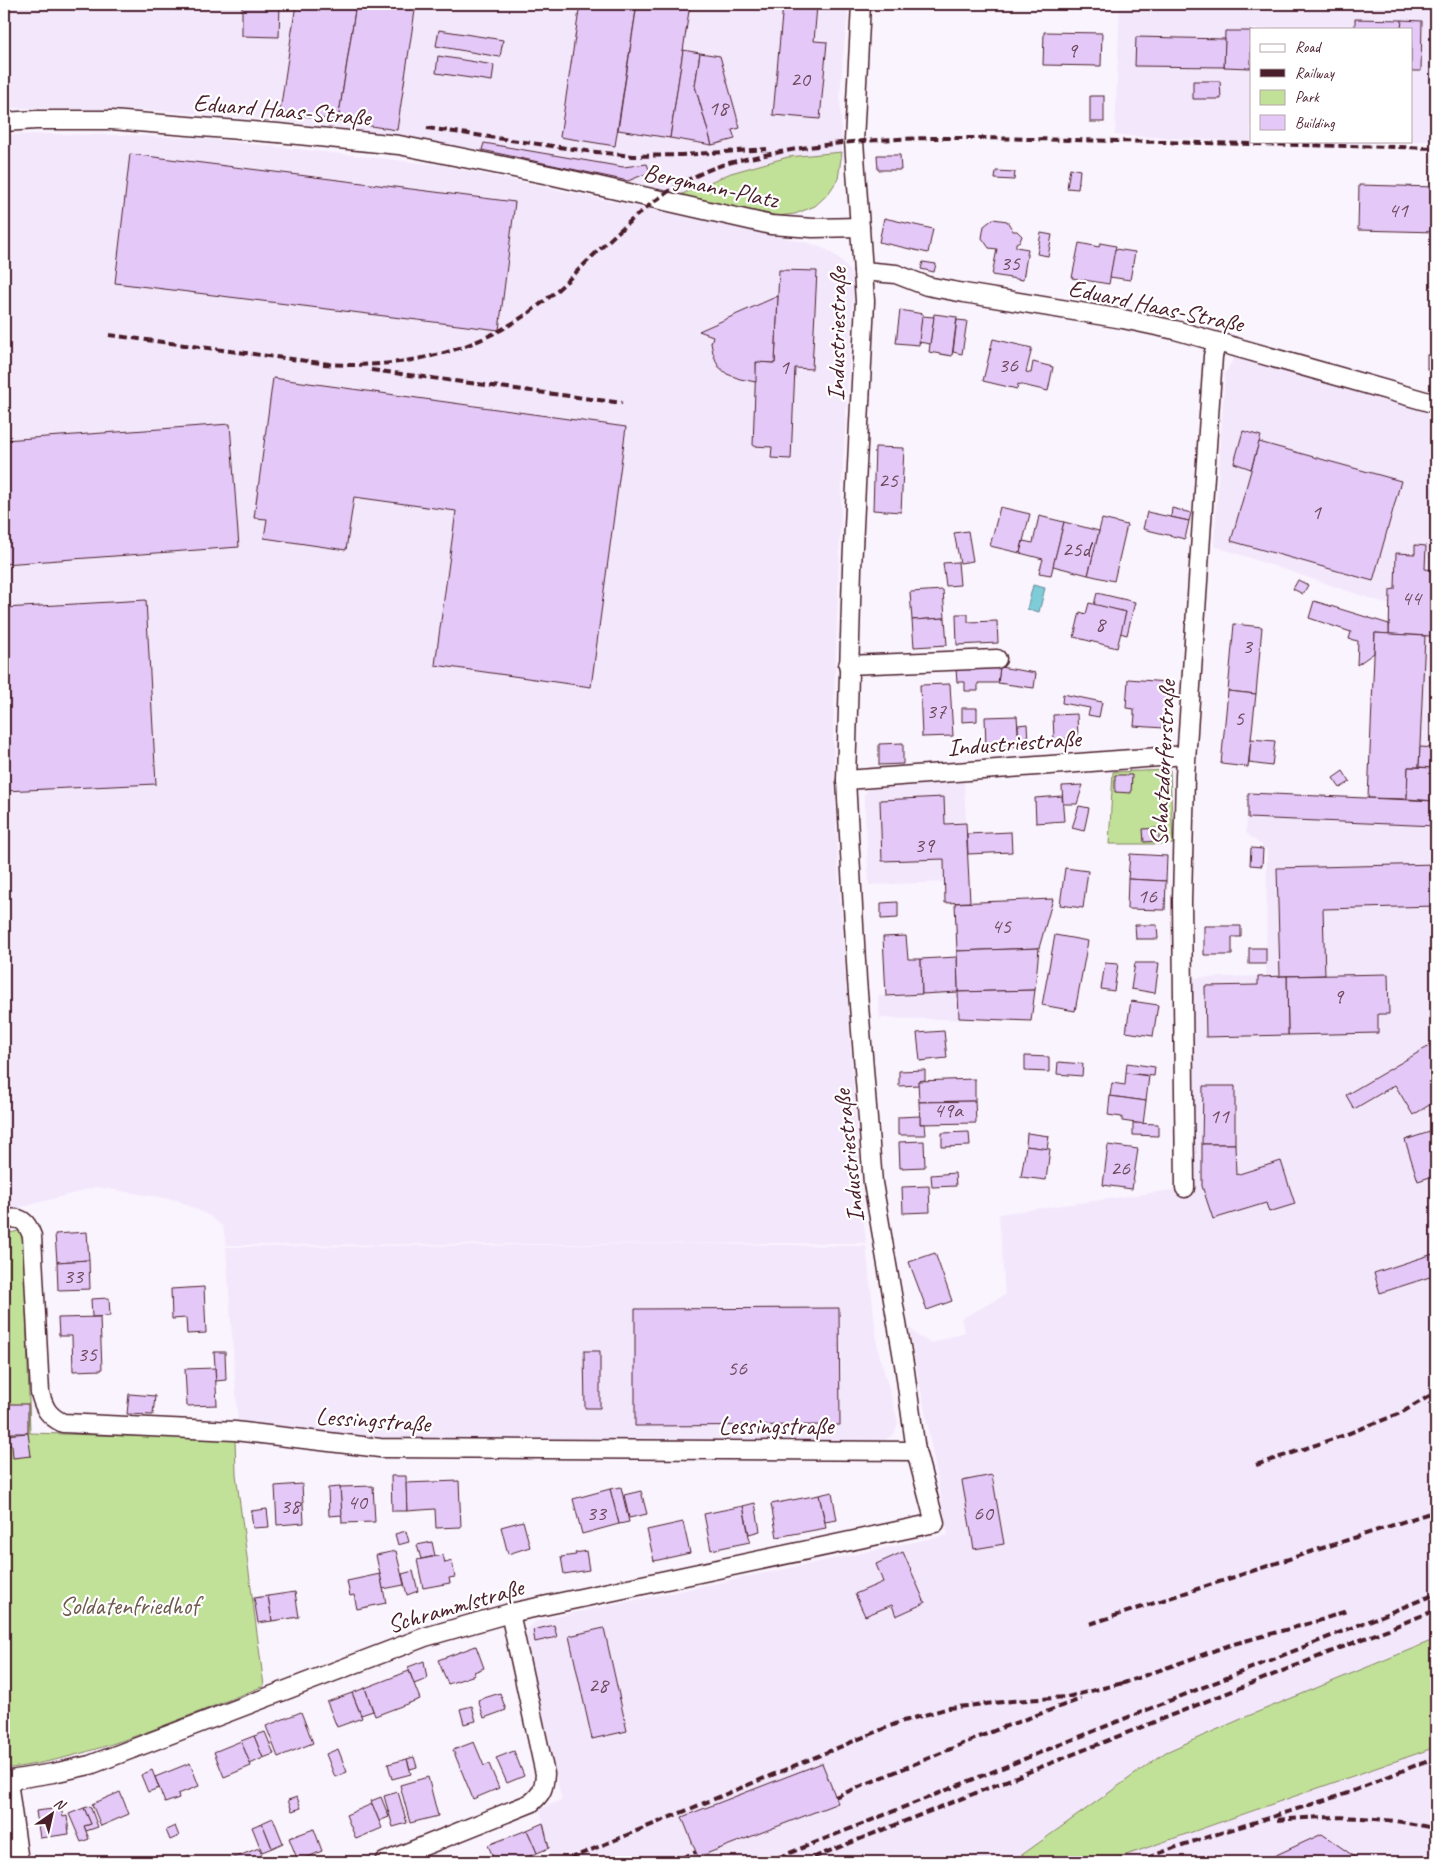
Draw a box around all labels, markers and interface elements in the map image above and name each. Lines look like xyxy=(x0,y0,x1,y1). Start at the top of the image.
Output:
legend xyxy=(1250,28,1412,142)
house number: 9 xyxy=(1067,36,1079,64)
text: Road xyxy=(1295,38,1322,57)
text: Railway xyxy=(1295,64,1336,83)
house number: 20 xyxy=(790,65,812,93)
street label: Eduard Haas-Straße xyxy=(192,86,374,134)
text: Park xyxy=(1295,88,1320,107)
house number: 18 xyxy=(708,94,730,122)
text: Building xyxy=(1295,114,1335,133)
street label: Bergmann-Platz xyxy=(641,156,783,216)
house number: 41 xyxy=(1388,196,1409,224)
house number: 35 xyxy=(1000,249,1021,277)
street label: Industriestraße xyxy=(820,265,854,401)
street label: Eduard Haas-Straße xyxy=(1066,272,1248,341)
house number: 36 xyxy=(998,351,1019,379)
house number: 1 xyxy=(779,353,790,381)
house number: 25 xyxy=(878,466,899,494)
house number: 1 xyxy=(1311,498,1322,526)
house number: 25d xyxy=(1062,535,1094,563)
house number: 44 xyxy=(1401,584,1423,612)
house number: 8 xyxy=(1095,610,1107,638)
house number: 3 xyxy=(1242,632,1254,660)
street label: Schatzdorferstraße xyxy=(1143,678,1183,847)
house number: 37 xyxy=(926,697,947,725)
house number: 5 xyxy=(1234,704,1245,732)
street label: Industriestraße xyxy=(946,722,1084,764)
house number: 39 xyxy=(914,831,936,859)
house number: 16 xyxy=(1137,882,1158,910)
house number: 45 xyxy=(991,912,1012,940)
house number: 9 xyxy=(1333,982,1345,1010)
street label: Industriestraße xyxy=(826,1086,872,1224)
house number: 49a xyxy=(933,1096,964,1124)
house number: 11 xyxy=(1209,1102,1230,1130)
house number: 26 xyxy=(1110,1154,1131,1182)
house number: 33 xyxy=(63,1262,85,1290)
house number: 35 xyxy=(77,1340,98,1368)
house number: 56 xyxy=(727,1354,748,1382)
street label: Lessingstraße xyxy=(315,1400,433,1440)
street label: Lessingstraße xyxy=(719,1410,835,1442)
house number: 40 xyxy=(347,1488,369,1516)
house number: 38 xyxy=(280,1492,302,1520)
house number: 33 xyxy=(586,1499,608,1527)
house number: 60 xyxy=(973,1499,995,1527)
street label: Schrammlstraße xyxy=(384,1571,529,1641)
park label: Soldatenfriedhof xyxy=(60,1590,204,1622)
house number: 28 xyxy=(588,1671,610,1699)
north arrow xyxy=(28,1788,78,1838)
text: N xyxy=(51,1794,69,1814)

